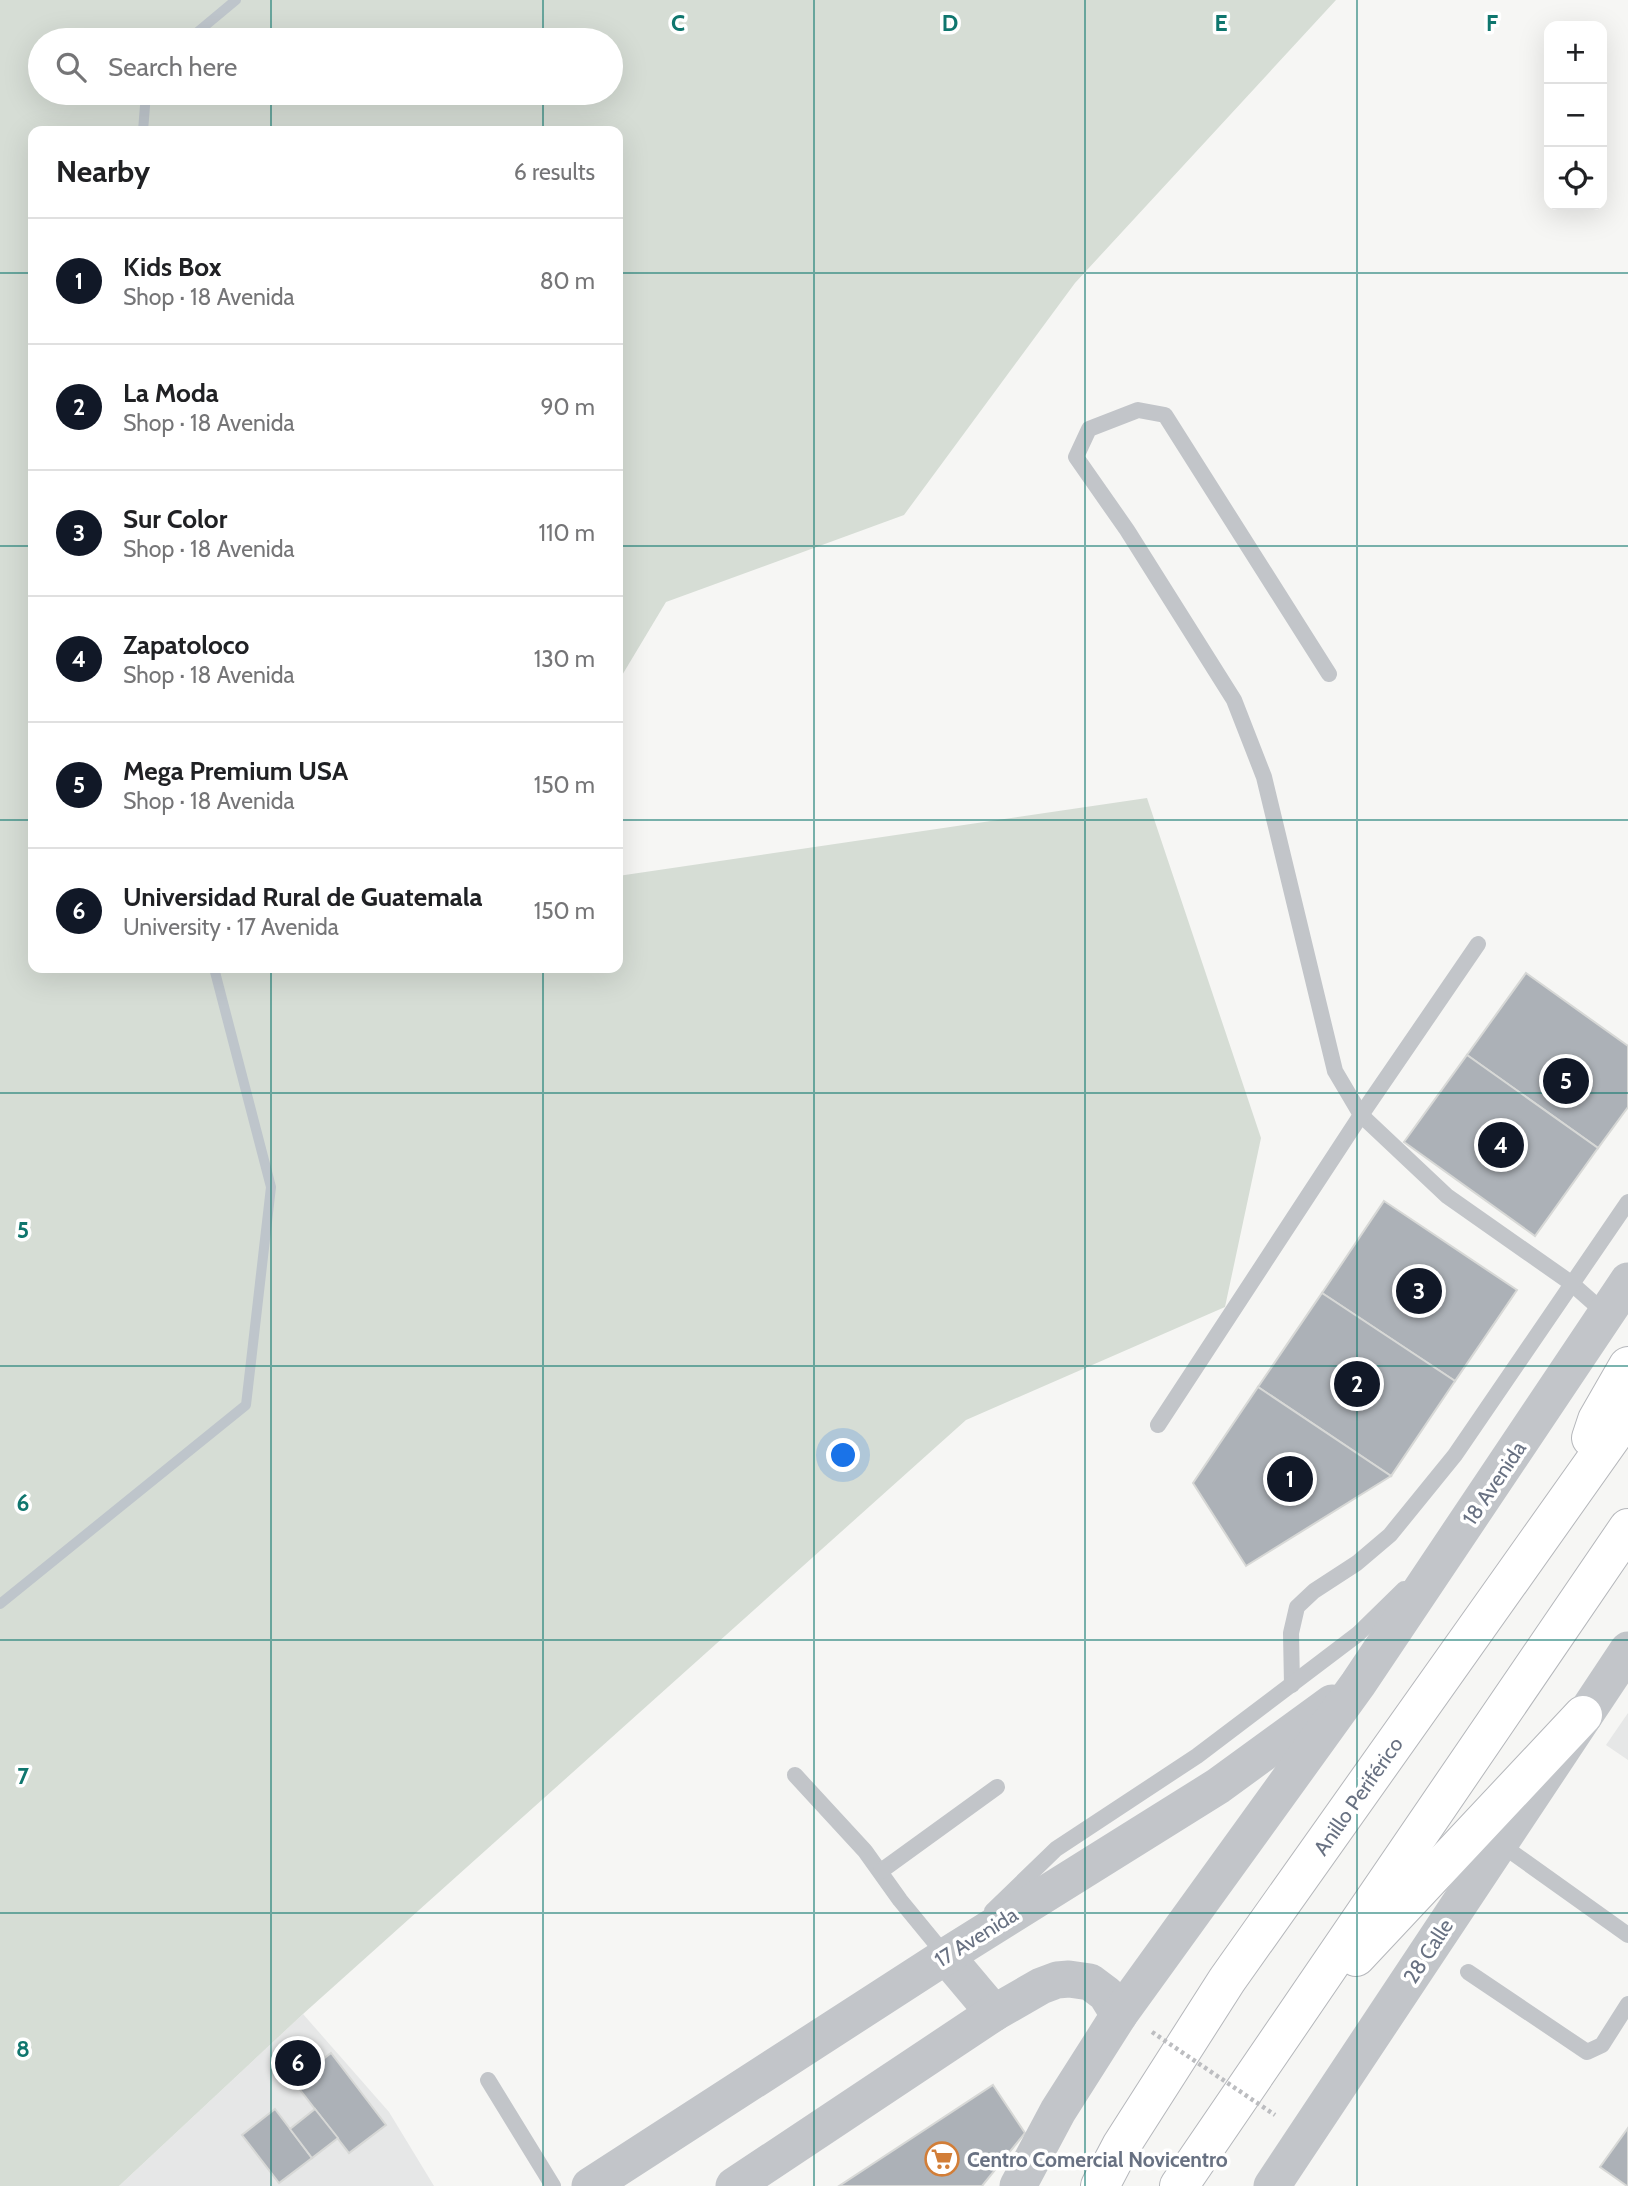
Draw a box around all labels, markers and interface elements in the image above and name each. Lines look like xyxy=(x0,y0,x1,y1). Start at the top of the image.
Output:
text: C xyxy=(671,9,685,37)
text: D xyxy=(942,9,958,37)
text: E xyxy=(1214,9,1228,37)
text: F xyxy=(1486,9,1498,37)
map controls xyxy=(1544,21,1607,210)
button: + xyxy=(1544,21,1607,84)
search box xyxy=(28,28,623,105)
icon: search xyxy=(52,48,90,86)
text: Search here xyxy=(108,51,237,83)
button: − xyxy=(1544,84,1607,147)
button: locate xyxy=(1544,147,1607,210)
text: Nearby xyxy=(56,153,150,190)
text: 6 results xyxy=(514,158,595,186)
text: Kids Box xyxy=(123,251,221,283)
text: 1 xyxy=(75,267,83,295)
text: 80 m xyxy=(540,267,595,295)
text: Shop · 18 Avenida xyxy=(123,283,294,311)
text: La Moda xyxy=(123,377,219,409)
text: 2 xyxy=(73,393,85,421)
text: 90 m xyxy=(541,393,595,421)
text: Shop · 18 Avenida xyxy=(123,409,294,437)
text: Sur Color xyxy=(123,503,227,535)
text: 3 xyxy=(73,519,85,547)
text: 110 m xyxy=(539,519,595,547)
text: Shop · 18 Avenida xyxy=(123,535,294,563)
text: Zapatoloco xyxy=(123,629,249,661)
text: 4 xyxy=(72,645,86,673)
text: 130 m xyxy=(534,645,595,673)
text: Shop · 18 Avenida xyxy=(123,661,294,689)
text: Mega Premium USA xyxy=(123,755,348,787)
text: 5 xyxy=(73,771,85,799)
text: 150 m xyxy=(534,771,595,799)
text: Shop · 18 Avenida xyxy=(123,787,294,815)
text: Universidad Rural de Guatemala xyxy=(123,881,482,913)
text: 6 xyxy=(73,897,85,925)
text: 150 m xyxy=(534,897,595,925)
text: University · 17 Avenida xyxy=(123,913,339,941)
pin: 5 xyxy=(1543,1055,1589,1107)
pin: 4 xyxy=(1478,1119,1524,1171)
text: 5 xyxy=(17,1216,29,1244)
pin: 3 xyxy=(1396,1265,1442,1317)
pin: 2 xyxy=(1334,1358,1380,1410)
street label: 18 Avenida xyxy=(1457,1436,1531,1530)
your location xyxy=(826,1438,860,1472)
pin: 1 xyxy=(1267,1453,1313,1505)
text: 6 xyxy=(17,1489,29,1517)
street label: Anillo Periférico xyxy=(1308,1732,1408,1860)
text: 7 xyxy=(17,1762,29,1790)
street label: 17 Avenida xyxy=(930,1902,1022,1972)
street label: 28 Calle xyxy=(1398,1914,1458,1988)
text: 8 xyxy=(16,2035,30,2063)
pin: 6 xyxy=(275,2037,321,2089)
supermarket icon: Centro Comercial Novicentro xyxy=(923,2140,961,2178)
place label: Centro Comercial Novicentro xyxy=(967,2147,1228,2172)

